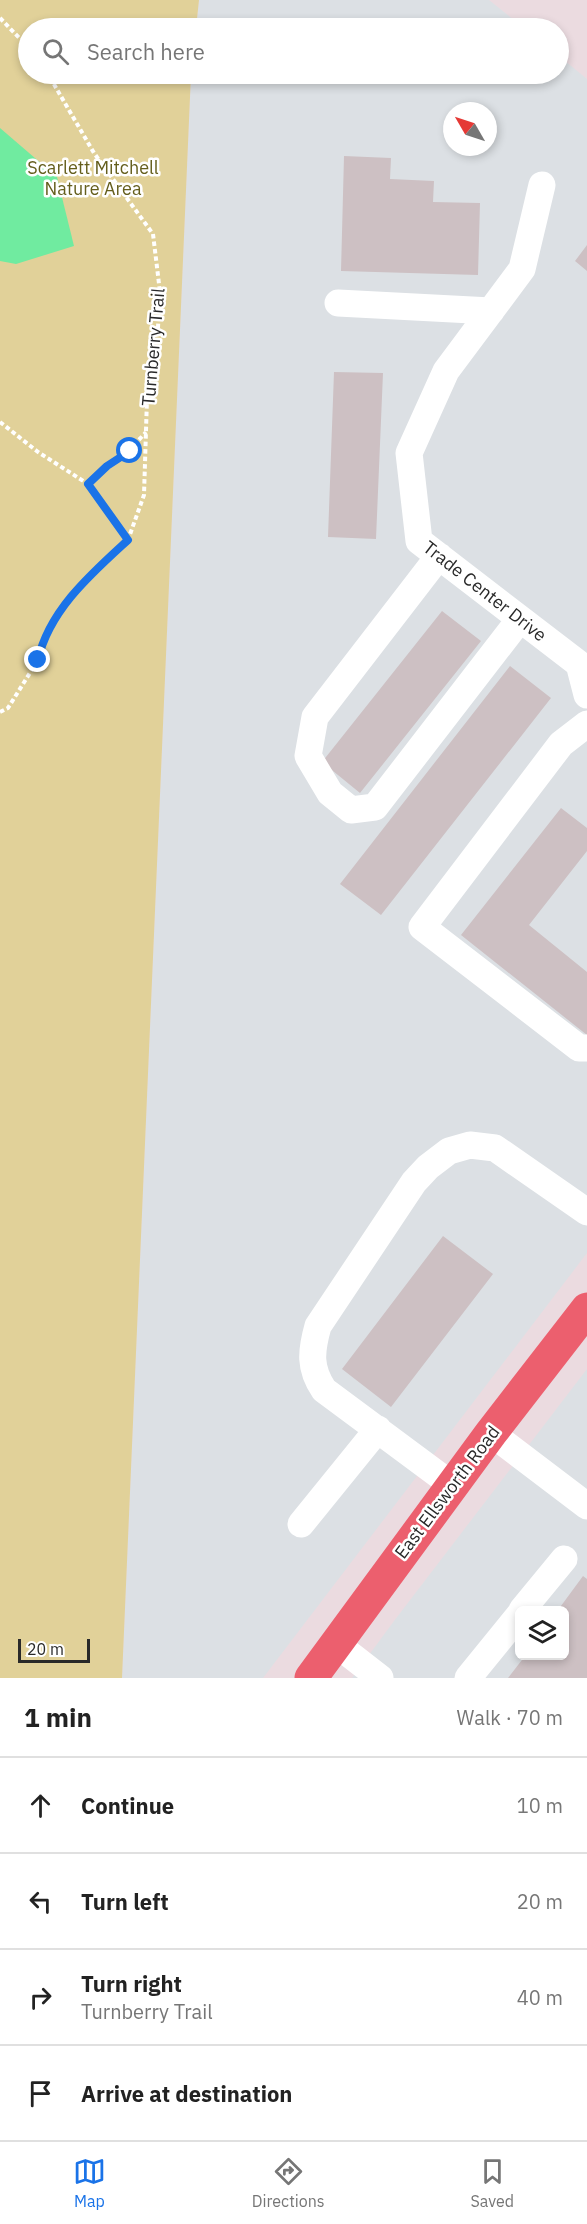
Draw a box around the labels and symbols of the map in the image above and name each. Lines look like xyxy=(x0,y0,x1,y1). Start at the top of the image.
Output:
north arrow xyxy=(443,102,497,156)
park label: Scarlett Mitchell Nature Area xyxy=(27,156,159,200)
street label: Turnberry Trail xyxy=(136,287,170,407)
route start xyxy=(116,437,142,463)
street label: Trade Center Drive xyxy=(419,536,551,646)
route end xyxy=(24,646,50,672)
street label: East Ellsworth Road xyxy=(389,1421,505,1563)
scale bar xyxy=(18,1636,90,1664)

